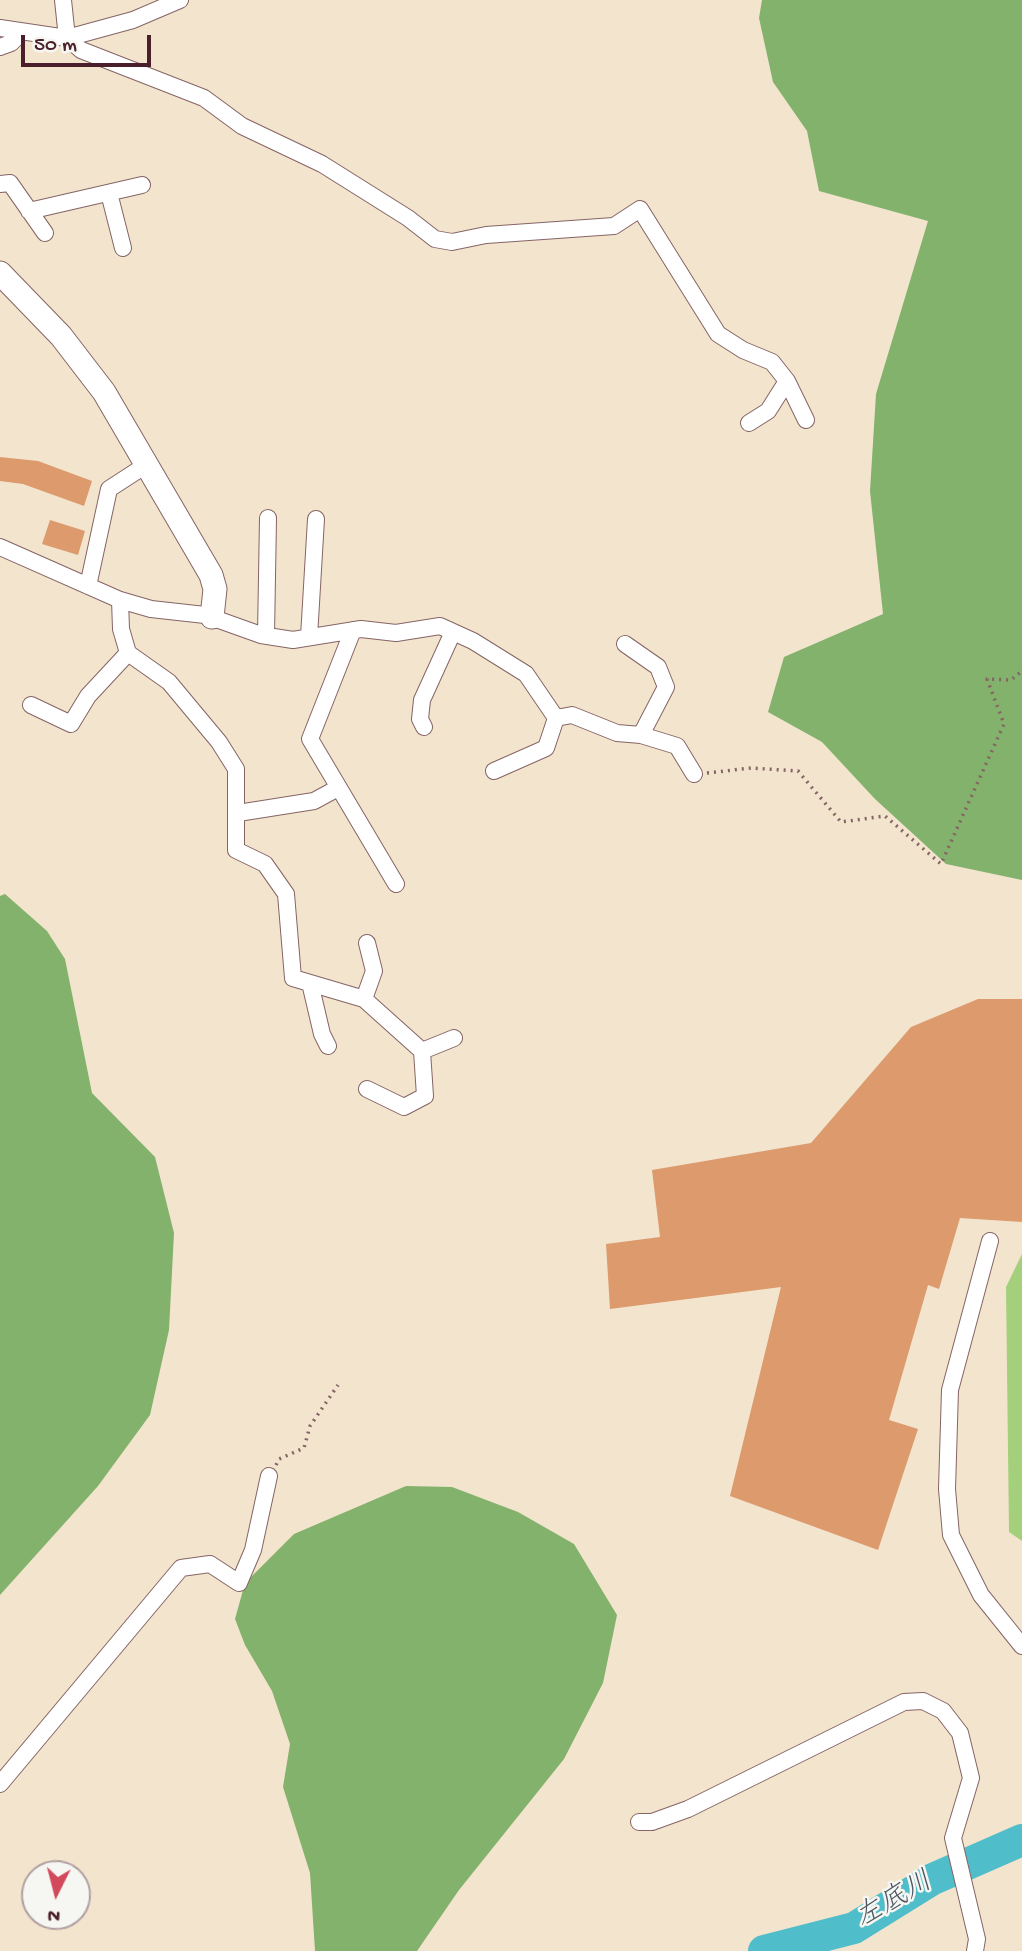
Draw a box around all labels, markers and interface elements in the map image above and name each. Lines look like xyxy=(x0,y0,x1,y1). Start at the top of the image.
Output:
scale bar xyxy=(24,21,154,65)
text: 50 m xyxy=(34,34,77,59)
north arrow xyxy=(21,1860,91,1930)
water label: 左底川 xyxy=(850,1866,940,1938)
text: N xyxy=(47,1902,61,1926)

